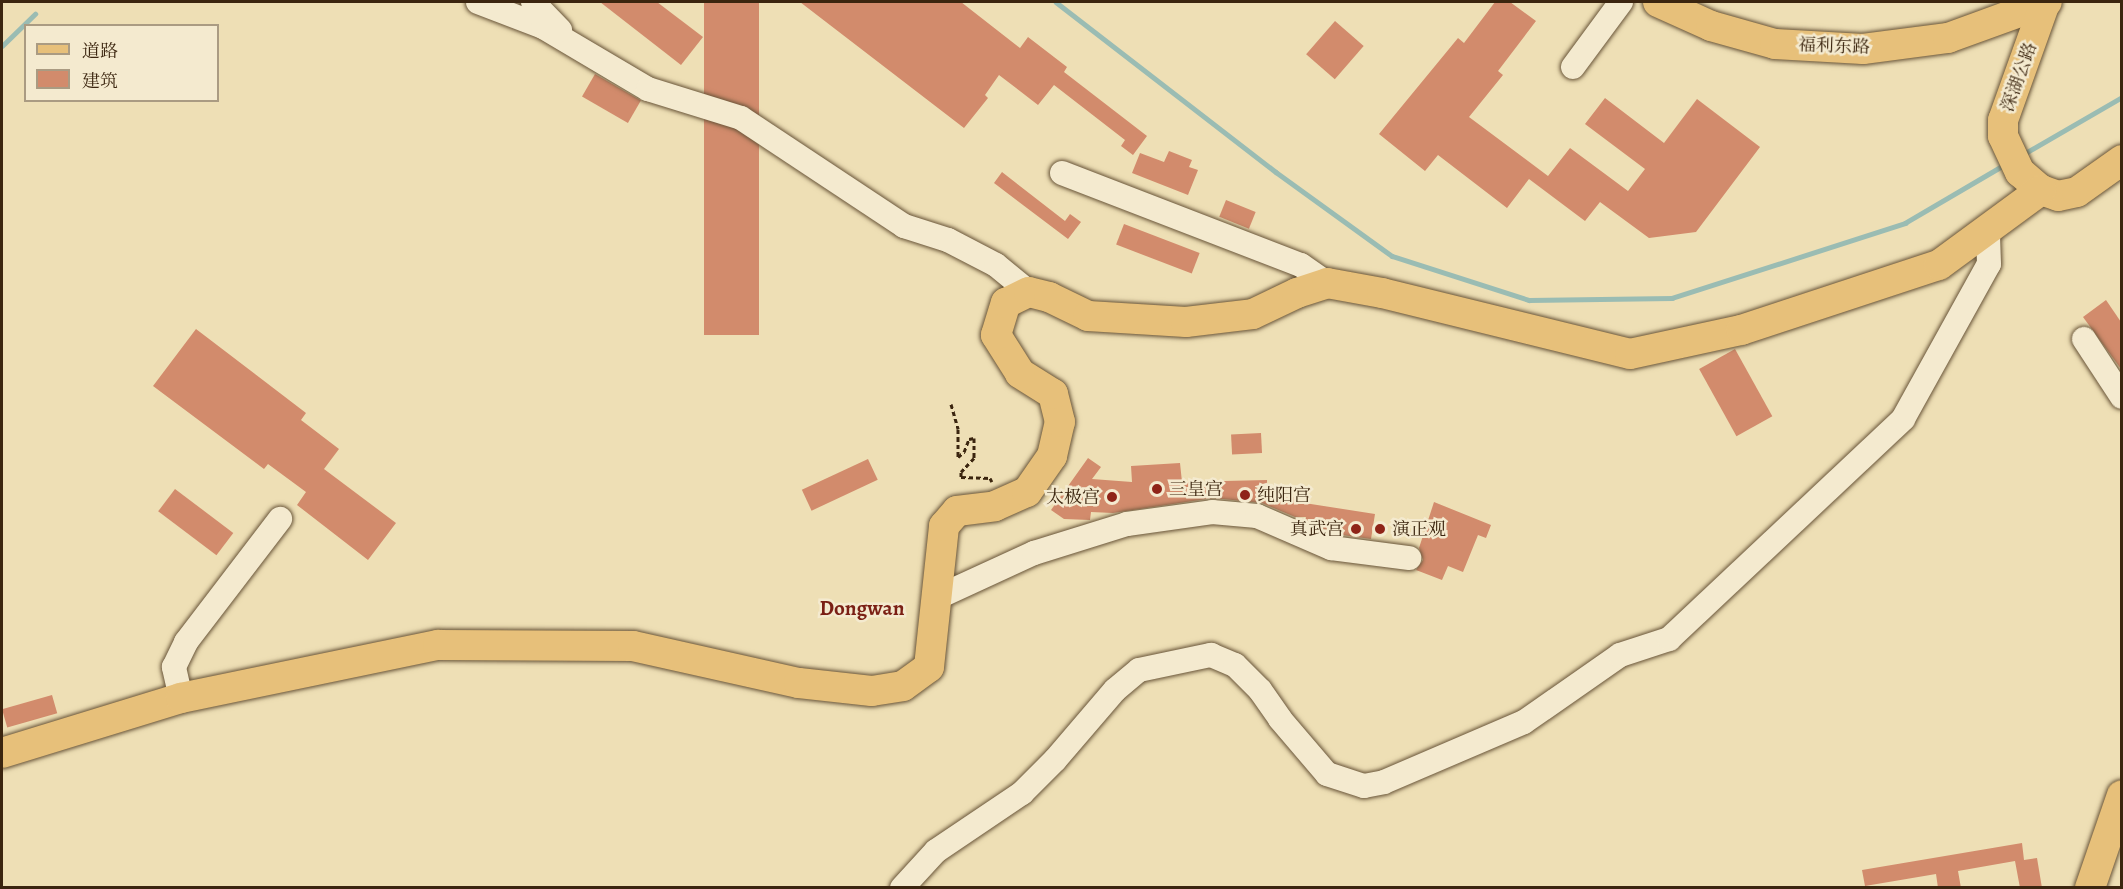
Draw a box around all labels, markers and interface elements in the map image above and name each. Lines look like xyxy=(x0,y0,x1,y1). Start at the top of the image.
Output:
legend xyxy=(24,24,219,102)
street label: 福利东路 xyxy=(1798,34,1870,58)
text: 道路 xyxy=(82,39,118,63)
street label: 深湖公路 xyxy=(1997,39,2041,115)
text: 建筑 xyxy=(82,69,118,93)
place label: 三皇宫 xyxy=(1169,478,1223,500)
marker: 三皇宫 xyxy=(1150,482,1164,496)
place label: 纯阳宫 xyxy=(1257,484,1311,506)
place label: 太极宫 xyxy=(1046,486,1100,508)
marker: 纯阳宫 xyxy=(1238,488,1252,502)
marker: 太极宫 xyxy=(1105,490,1119,504)
place label: 真武宫 xyxy=(1290,518,1344,540)
place label: 演正观 xyxy=(1392,518,1446,540)
marker: 真武宫 xyxy=(1349,522,1363,536)
marker: 演正观 xyxy=(1373,522,1387,536)
district label: Dongwan xyxy=(820,595,904,621)

